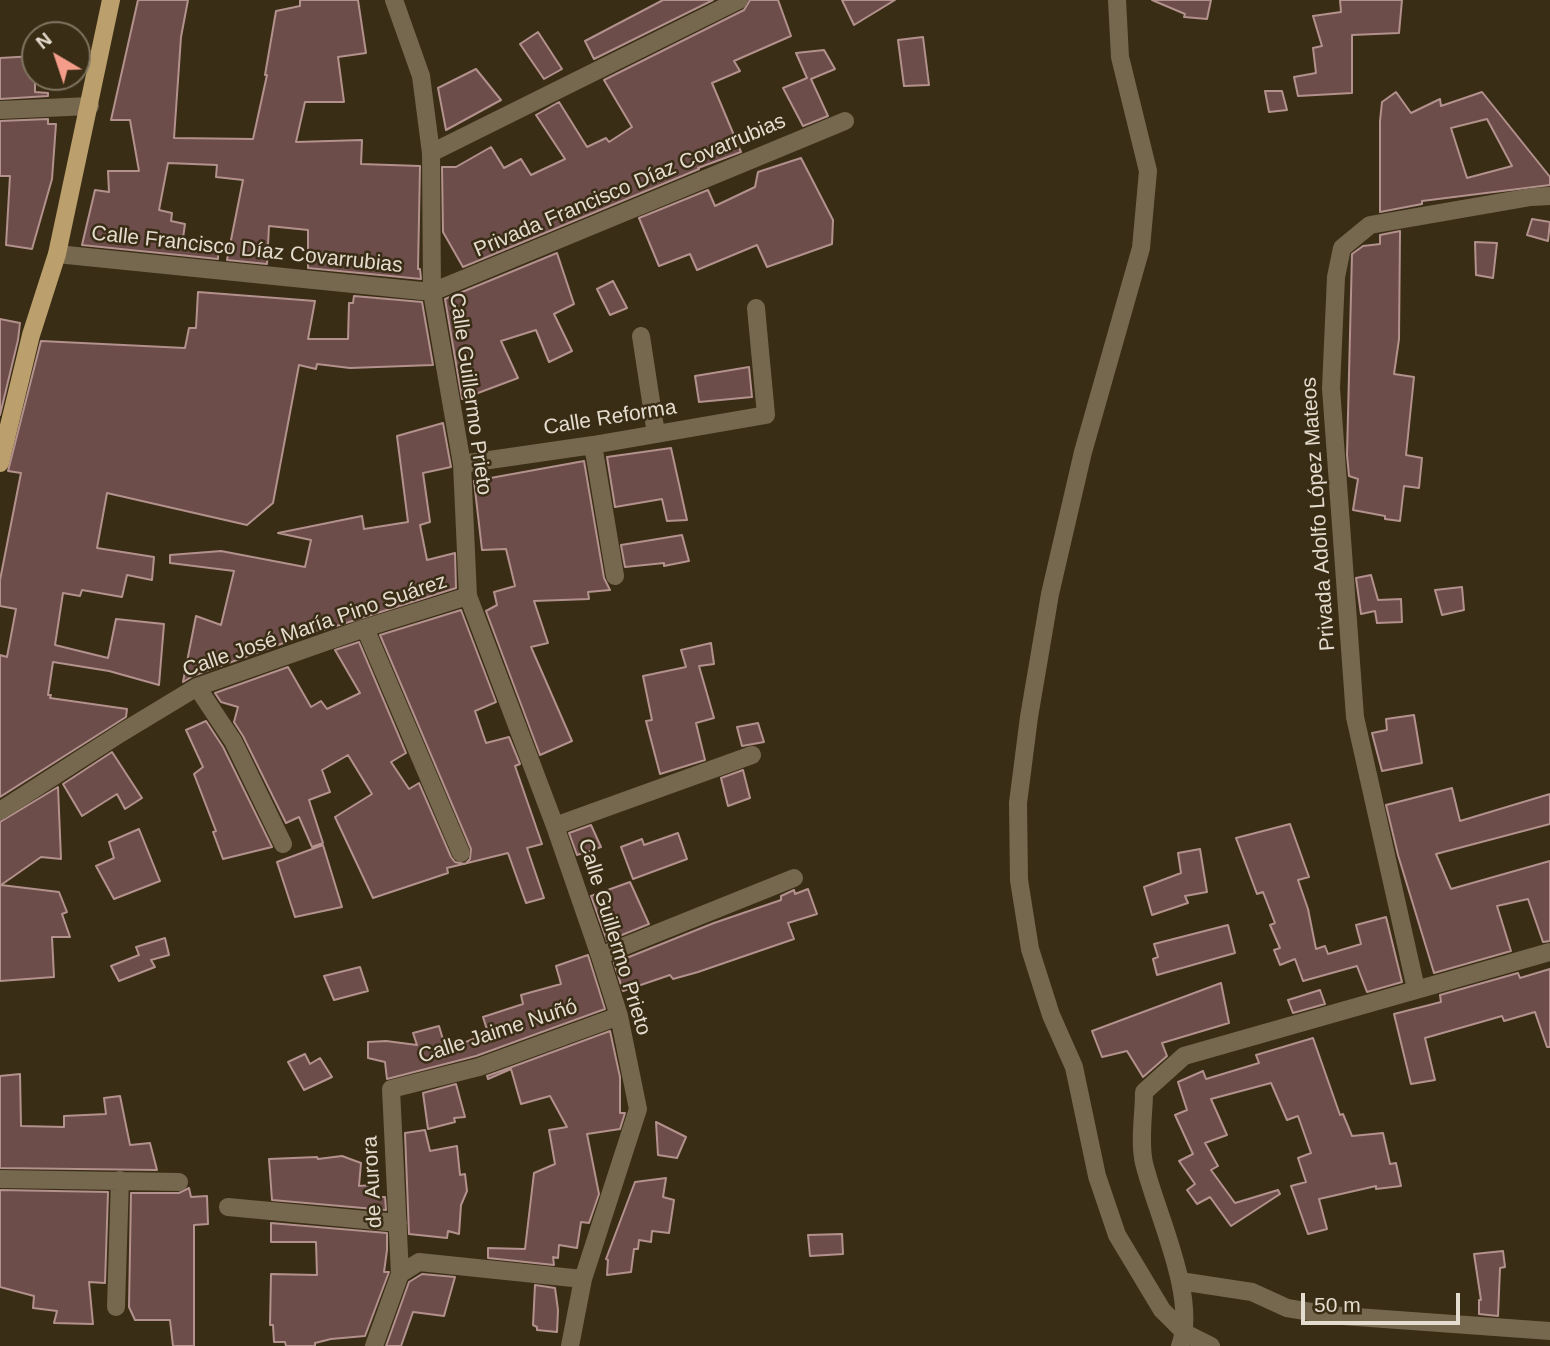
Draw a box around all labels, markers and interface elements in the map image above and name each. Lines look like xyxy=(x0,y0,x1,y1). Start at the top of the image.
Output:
north arrow xyxy=(21,21,91,91)
text: N xyxy=(32,28,56,53)
street label: Privada Francisco Díaz Covarrubias xyxy=(470,109,790,263)
street label: Calle Francisco Díaz Covarrubias xyxy=(90,221,404,279)
street label: Calle Guillermo Prieto xyxy=(443,291,497,497)
street label: Privada Adolfo López Mateos xyxy=(1297,376,1341,652)
street label: Calle Reforma xyxy=(542,395,678,441)
street label: Calle José María Pino Suárez xyxy=(180,569,450,683)
street label: Calle Guillermo Prieto xyxy=(572,836,656,1038)
street label: Calle Jaime Nuñó xyxy=(415,994,581,1070)
street label: de Aurora xyxy=(358,1135,388,1229)
scale bar xyxy=(1305,1280,1464,1324)
text: 50 m xyxy=(1314,1293,1361,1316)

